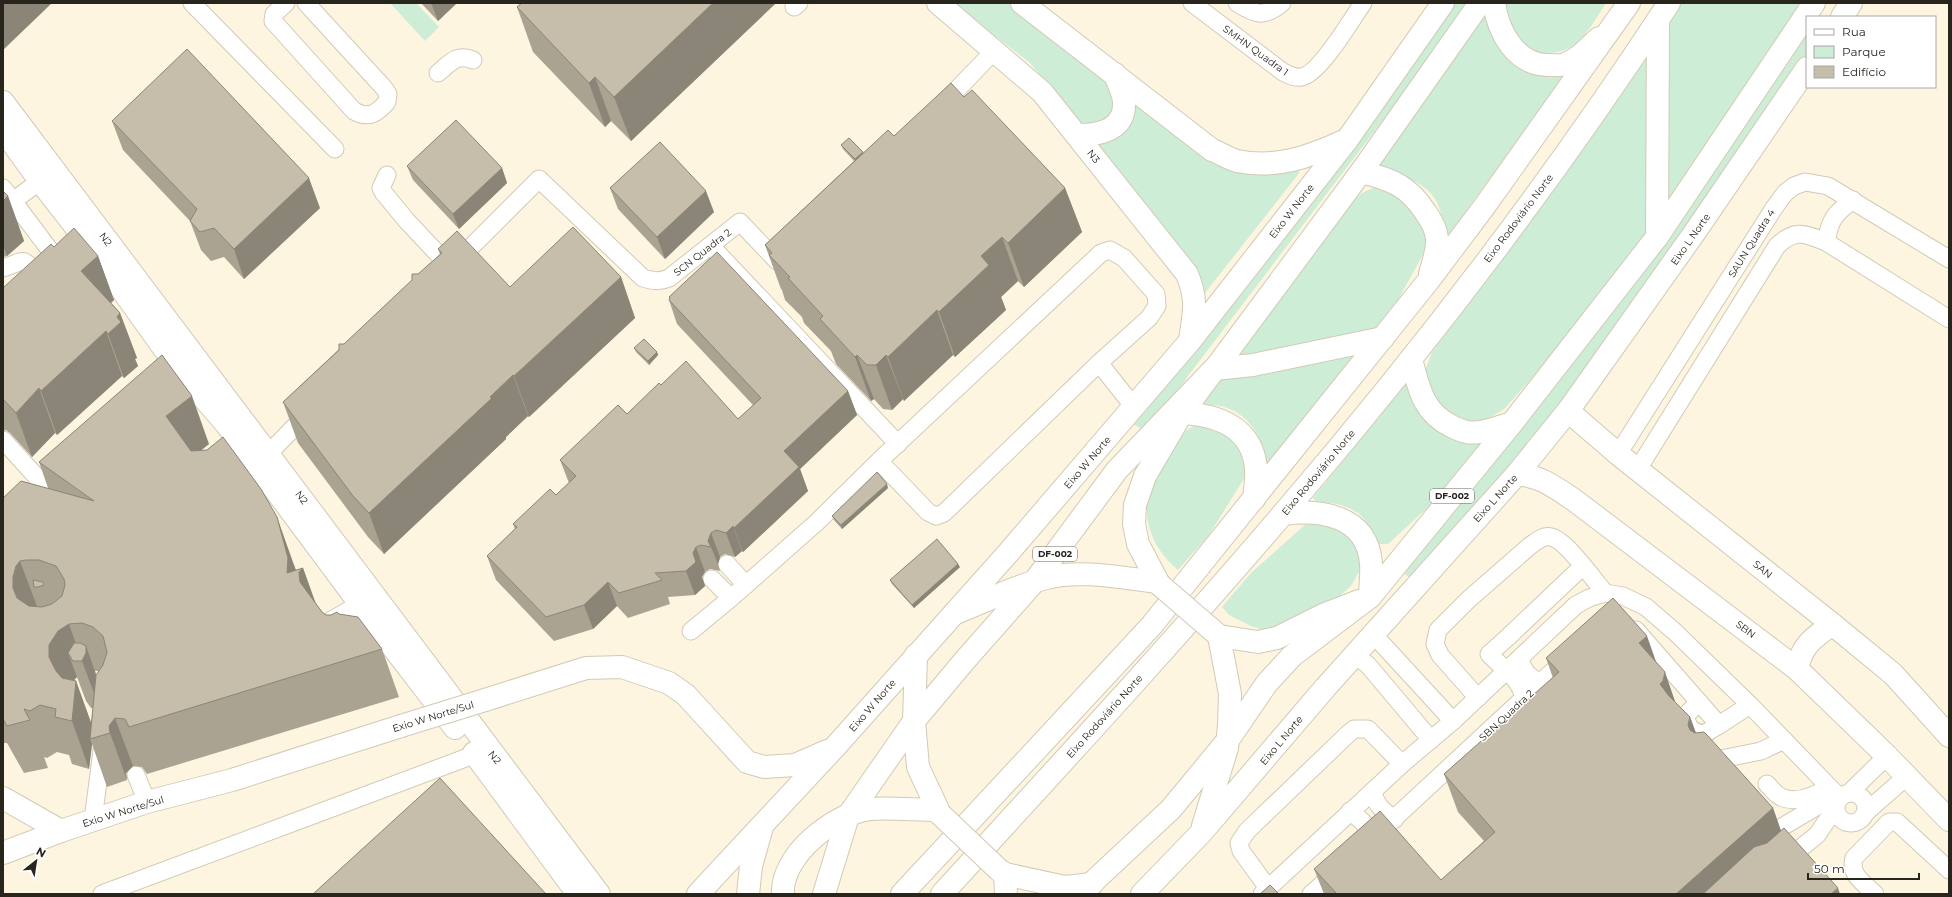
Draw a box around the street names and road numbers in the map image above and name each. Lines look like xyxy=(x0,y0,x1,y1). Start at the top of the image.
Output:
street label: SMHN Quadra 1 xyxy=(1220,22,1291,79)
street label: N3 xyxy=(1084,147,1103,166)
street label: Eixo Rodoviário Norte xyxy=(1481,171,1556,265)
street label: Eixo W Norte xyxy=(1266,181,1317,241)
street label: SAUN Quadra 4 xyxy=(1725,206,1778,280)
street label: Eixo L Norte xyxy=(1668,211,1713,268)
street label: SCN Quadra 2 xyxy=(671,226,734,279)
street label: N2 xyxy=(96,230,115,249)
street label: Eixo Rodoviário Norte xyxy=(1279,427,1358,518)
street label: Eixo W Norte xyxy=(1061,433,1114,491)
street label: Eixo L Norte xyxy=(1470,472,1520,525)
street label: N2 xyxy=(292,488,311,507)
road number: DF-002 xyxy=(1430,489,1474,503)
road number: DF-002 xyxy=(1033,547,1077,561)
street label: SAN xyxy=(1750,558,1775,581)
street label: SBN xyxy=(1733,618,1758,641)
street label: Eixo Rodoviário Norte xyxy=(1063,672,1145,761)
street label: Eixo W Norte xyxy=(846,676,899,734)
street label: SBN Quadra 2 xyxy=(1476,687,1537,744)
street label: Exio W Norte/Sul xyxy=(391,698,475,735)
street label: Eixo L Norte xyxy=(1257,713,1306,768)
street label: N2 xyxy=(485,748,504,767)
street label: Exio W Norte/Sul xyxy=(81,793,165,830)

